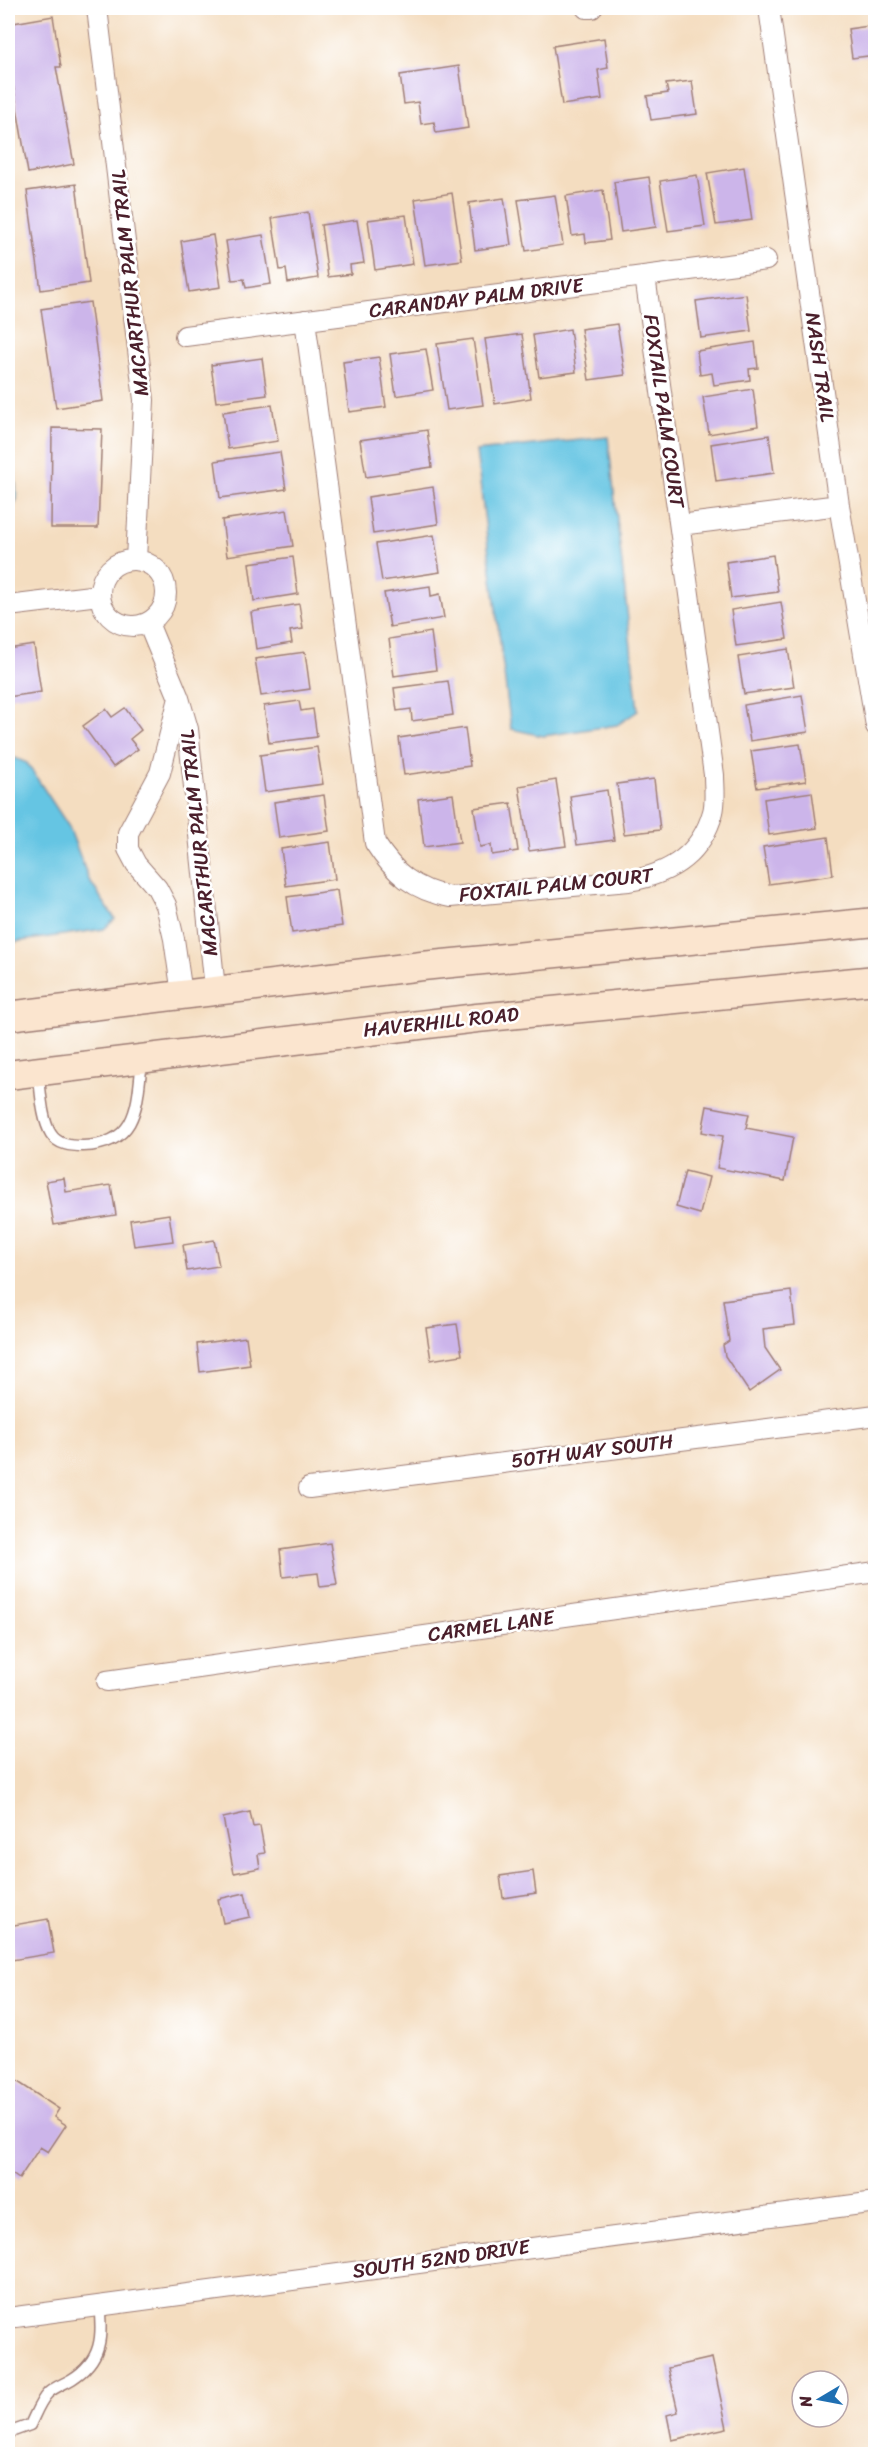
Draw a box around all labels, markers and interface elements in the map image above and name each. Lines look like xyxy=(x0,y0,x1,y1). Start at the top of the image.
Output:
street label: MACARTHUR PALM TRAIL xyxy=(101,167,159,398)
street label: CARANDAY PALM DRIVE xyxy=(367,267,587,328)
street label: NASH TRAIL xyxy=(795,310,845,425)
street label: FOXTAIL PALM COURT xyxy=(633,312,695,512)
street label: MACARTHUR PALM TRAIL xyxy=(170,727,228,958)
street label: FOXTAIL PALM COURT xyxy=(457,857,657,913)
street label: HAVERHILL ROAD xyxy=(361,996,521,1048)
street label: 50TH WAY SOUTH xyxy=(509,1424,675,1478)
street label: CARMEL LANE xyxy=(426,1600,558,1652)
street label: SOUTH 52ND DRIVE xyxy=(350,2229,534,2289)
north arrow xyxy=(790,2369,850,2429)
text: N xyxy=(790,2393,821,2410)

